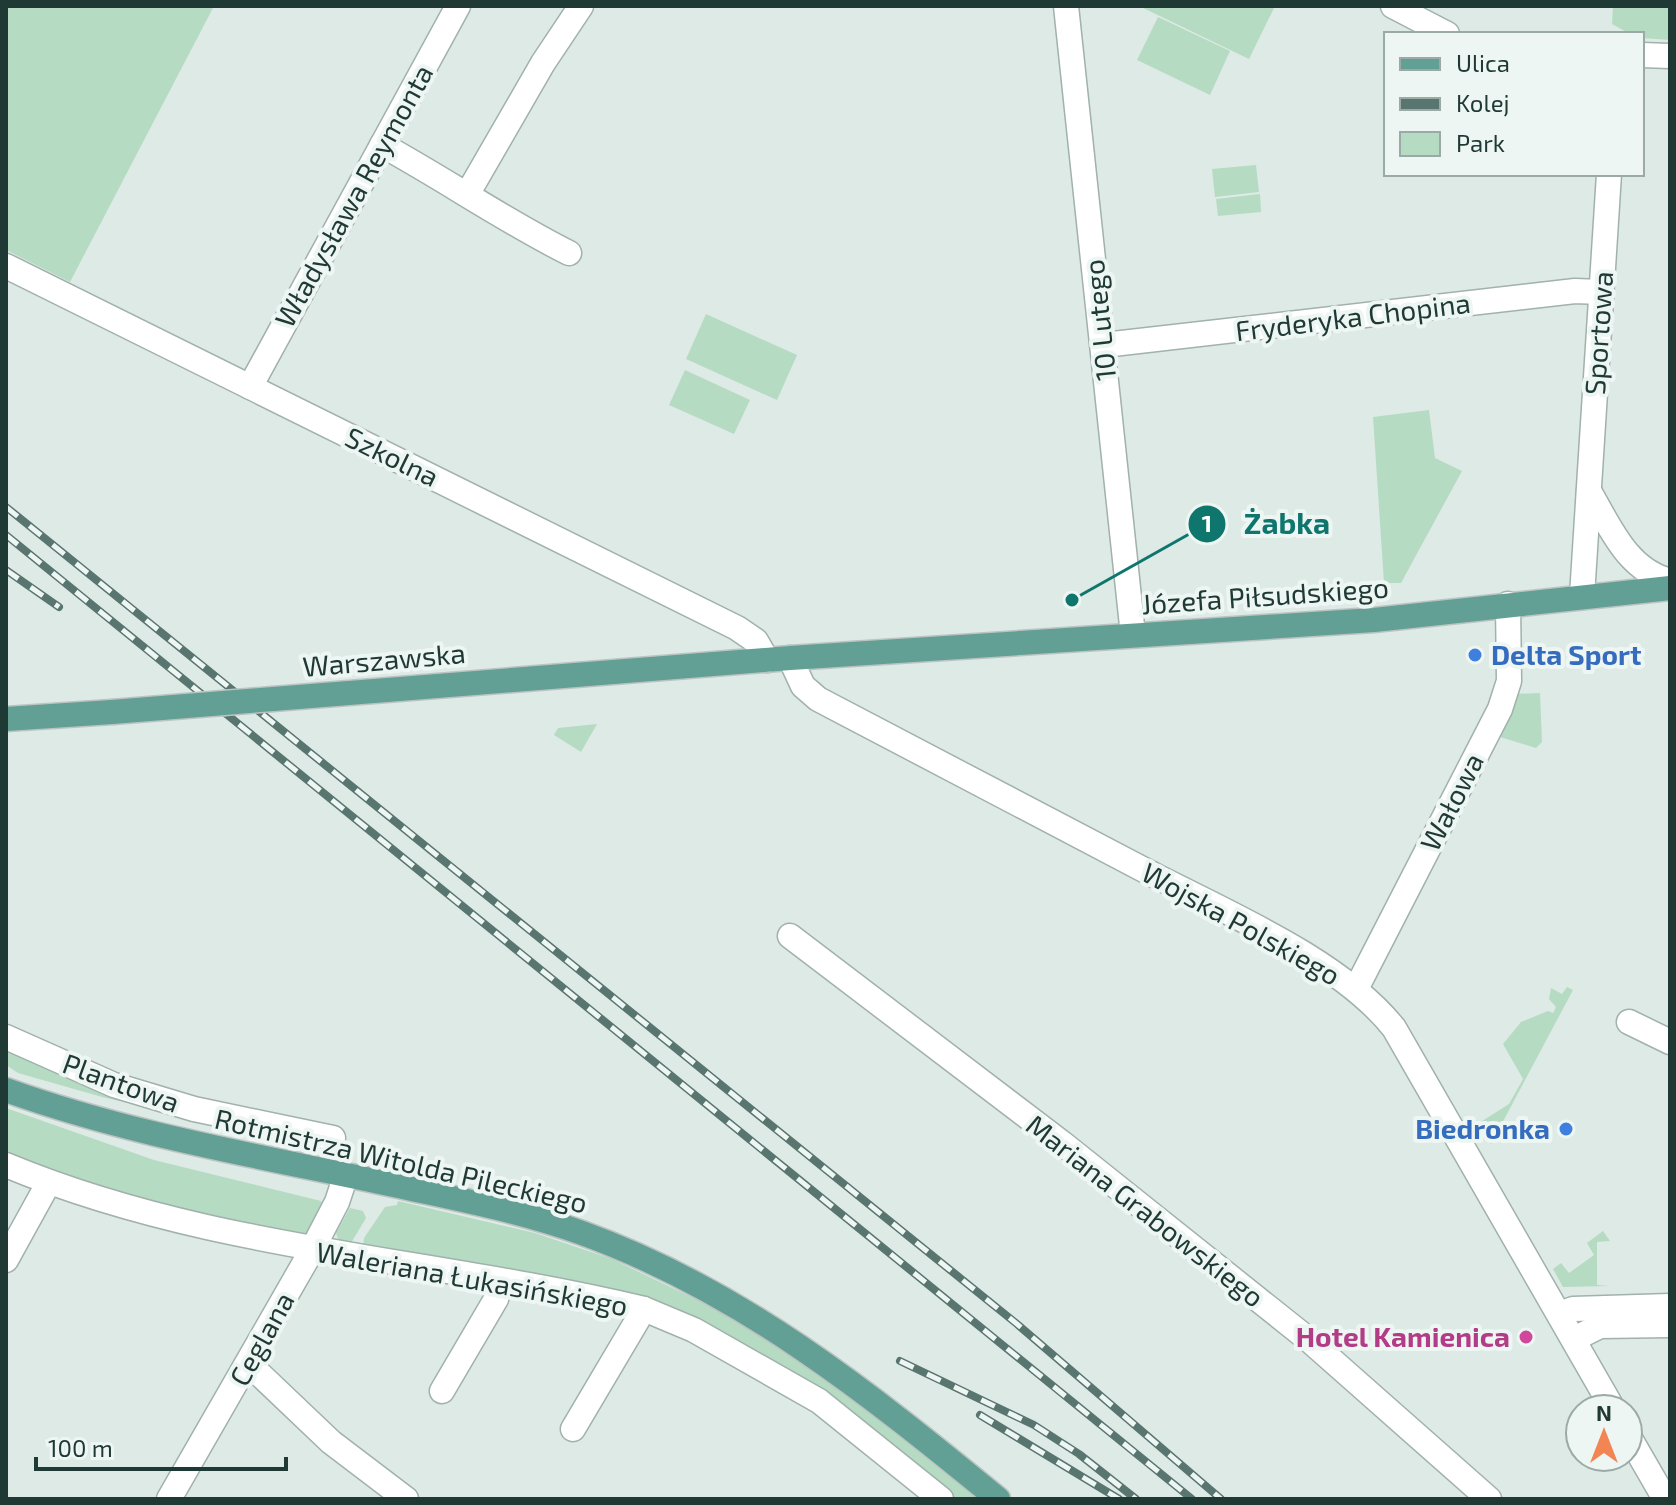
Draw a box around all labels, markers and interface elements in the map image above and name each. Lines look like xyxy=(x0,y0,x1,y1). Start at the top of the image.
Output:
legend xyxy=(1384,32,1644,176)
text: Ulica xyxy=(1456,48,1510,77)
street label: Władysława Reymonta xyxy=(267,58,440,333)
text: Kolej xyxy=(1456,88,1510,117)
text: Park xyxy=(1456,128,1505,157)
street label: 10 Lutego xyxy=(1076,258,1122,382)
street label: Sportowa xyxy=(1577,270,1619,396)
street label: Fryderyka Chopina xyxy=(1233,285,1472,347)
street label: Szkolna xyxy=(340,419,445,493)
callout: Żabka xyxy=(1187,497,1346,551)
text: Żabka xyxy=(1244,504,1330,540)
text: 1 xyxy=(1202,508,1212,537)
street label: Józefa Piłsudskiego xyxy=(1140,569,1390,621)
street label: Warszawska xyxy=(301,635,467,683)
place label: Delta Sport xyxy=(1491,637,1641,671)
marker: Delta Sport xyxy=(1466,646,1484,664)
street label: Wałowa xyxy=(1412,747,1490,856)
street label: Wojska Polskiego xyxy=(1136,855,1347,992)
street label: Plantowa xyxy=(59,1045,184,1119)
street label: Rotmistrza Witolda Pileckiego xyxy=(212,1101,591,1219)
street label: Mariana Grabowskiego xyxy=(1020,1107,1271,1314)
place label: Biedronka xyxy=(1415,1111,1550,1145)
marker: Biedronka xyxy=(1557,1120,1575,1138)
street label: Waleriana Łukasińskiego xyxy=(314,1234,631,1322)
street label: Ceglana xyxy=(222,1286,301,1391)
place label: Hotel Kamienica xyxy=(1296,1319,1510,1353)
marker: Hotel Kamienica xyxy=(1517,1328,1535,1346)
north arrow xyxy=(1564,1393,1644,1473)
text: N xyxy=(1596,1399,1612,1425)
scale bar xyxy=(36,1421,286,1471)
text: 100 m xyxy=(48,1433,113,1462)

